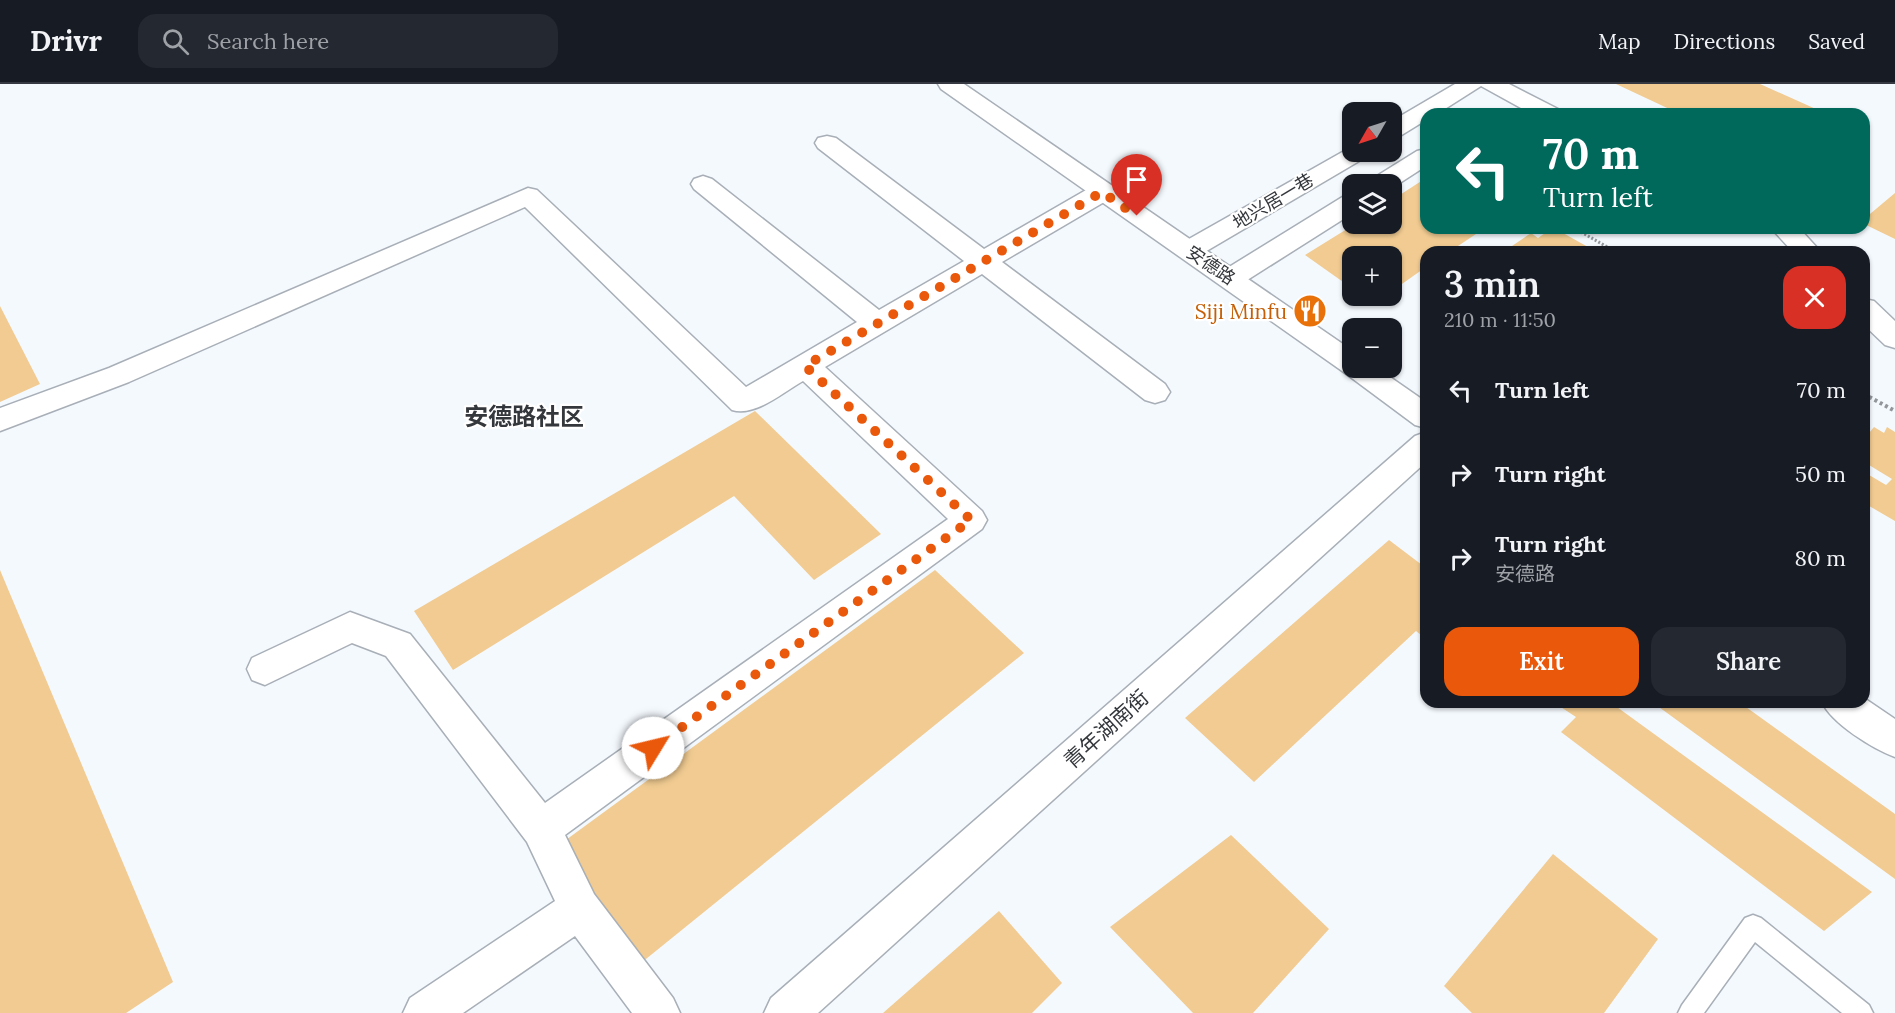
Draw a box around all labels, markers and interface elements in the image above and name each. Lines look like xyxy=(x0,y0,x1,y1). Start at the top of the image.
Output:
search box xyxy=(138,14,558,68)
text: Drivr xyxy=(30,23,102,59)
icon: search xyxy=(159,25,192,58)
text: Search here xyxy=(207,27,329,55)
text: Map xyxy=(1598,28,1641,55)
text: Directions xyxy=(1674,28,1775,55)
text: Saved xyxy=(1808,28,1865,55)
north arrow xyxy=(1342,102,1402,162)
map controls xyxy=(1342,102,1402,378)
text: 70 m xyxy=(1543,127,1639,181)
icon: left xyxy=(1444,132,1522,210)
pin xyxy=(1111,154,1162,216)
icon: arrive xyxy=(1120,163,1153,196)
street label: 地兴居一巷 xyxy=(1229,168,1317,234)
button: layers xyxy=(1342,174,1402,234)
text: Turn left xyxy=(1543,180,1653,214)
street label: 安德路 xyxy=(1182,240,1240,290)
button: + xyxy=(1342,246,1402,306)
text: 3 min xyxy=(1444,261,1540,307)
button: close xyxy=(1783,266,1846,329)
restaurant icon: Siji Minfu xyxy=(1292,293,1328,329)
place label: Siji Minfu xyxy=(1195,298,1287,325)
text: 210 m · 11:50 xyxy=(1444,307,1556,332)
button: − xyxy=(1342,318,1402,378)
icon: left xyxy=(1444,374,1477,407)
text: Turn left xyxy=(1495,376,1589,404)
text: 70 m xyxy=(1797,376,1846,404)
district label: 安德路社区 xyxy=(464,401,584,432)
icon: right xyxy=(1444,458,1477,491)
text: Turn right xyxy=(1495,460,1606,488)
text: 50 m xyxy=(1795,460,1846,488)
text: Turn right xyxy=(1495,530,1606,558)
icon: right xyxy=(1444,542,1477,575)
text: 80 m xyxy=(1795,544,1846,572)
text: 安德路 xyxy=(1495,561,1555,586)
button: Exit xyxy=(1444,627,1639,696)
button: Share xyxy=(1651,627,1846,696)
street label: 青年湖南街 xyxy=(1058,684,1154,774)
position arrow xyxy=(621,716,685,780)

